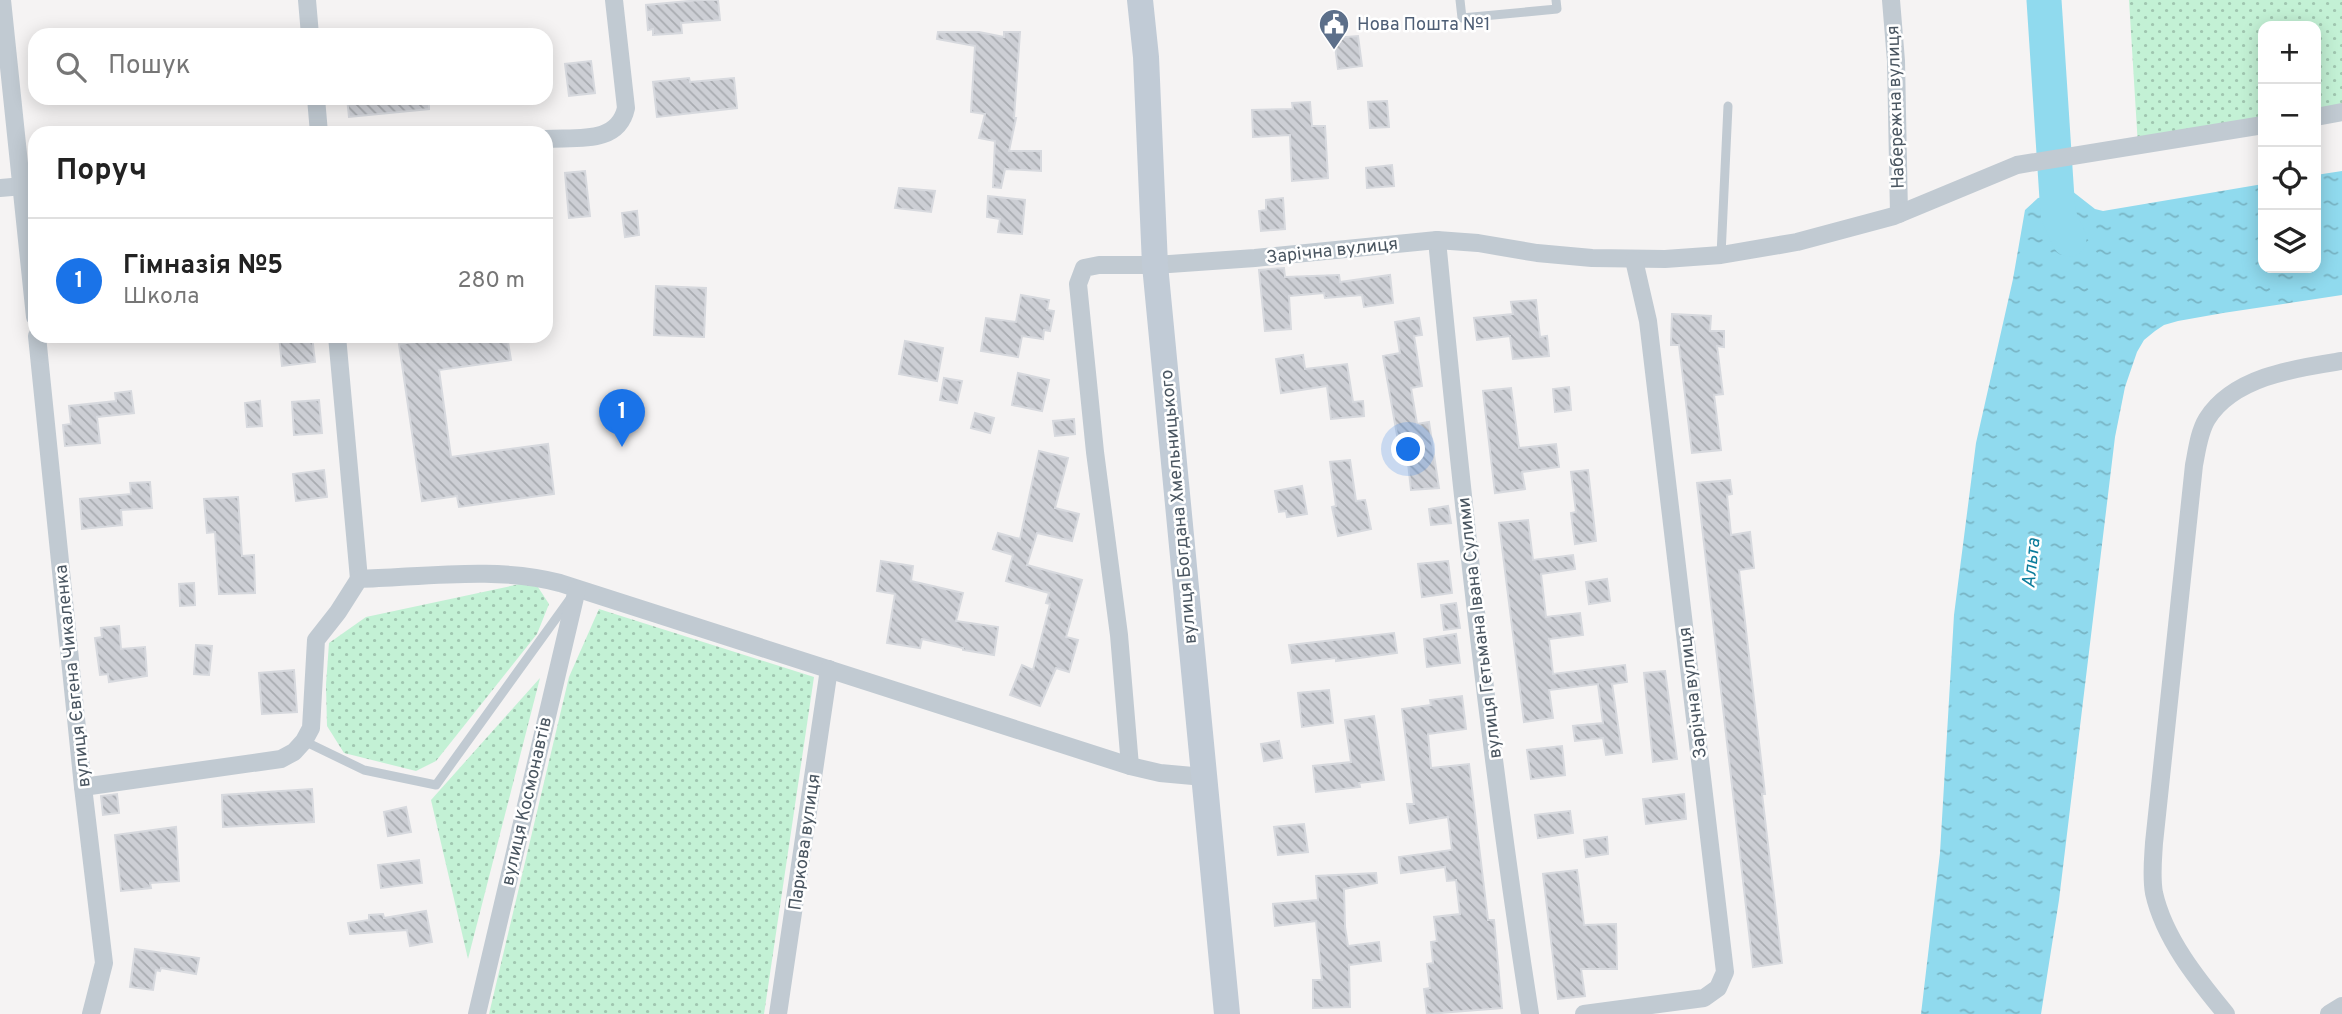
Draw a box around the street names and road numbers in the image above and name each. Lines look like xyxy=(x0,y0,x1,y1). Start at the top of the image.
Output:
street label: Набережна вулиця xyxy=(1882,25,1911,189)
street label: Зарічна вулиця xyxy=(1265,233,1399,270)
street label: вулиця Богдана Хмельницького xyxy=(1156,369,1203,645)
street label: вулиця Гетьмана Івана Сулими xyxy=(1453,496,1508,760)
street label: вулиця Євгена Чикаленка xyxy=(50,563,97,788)
street label: Зарічна вулиця xyxy=(1674,626,1713,760)
street label: вулиця Космонавтів xyxy=(497,715,558,888)
street label: Паркова вулиця xyxy=(785,772,826,912)

